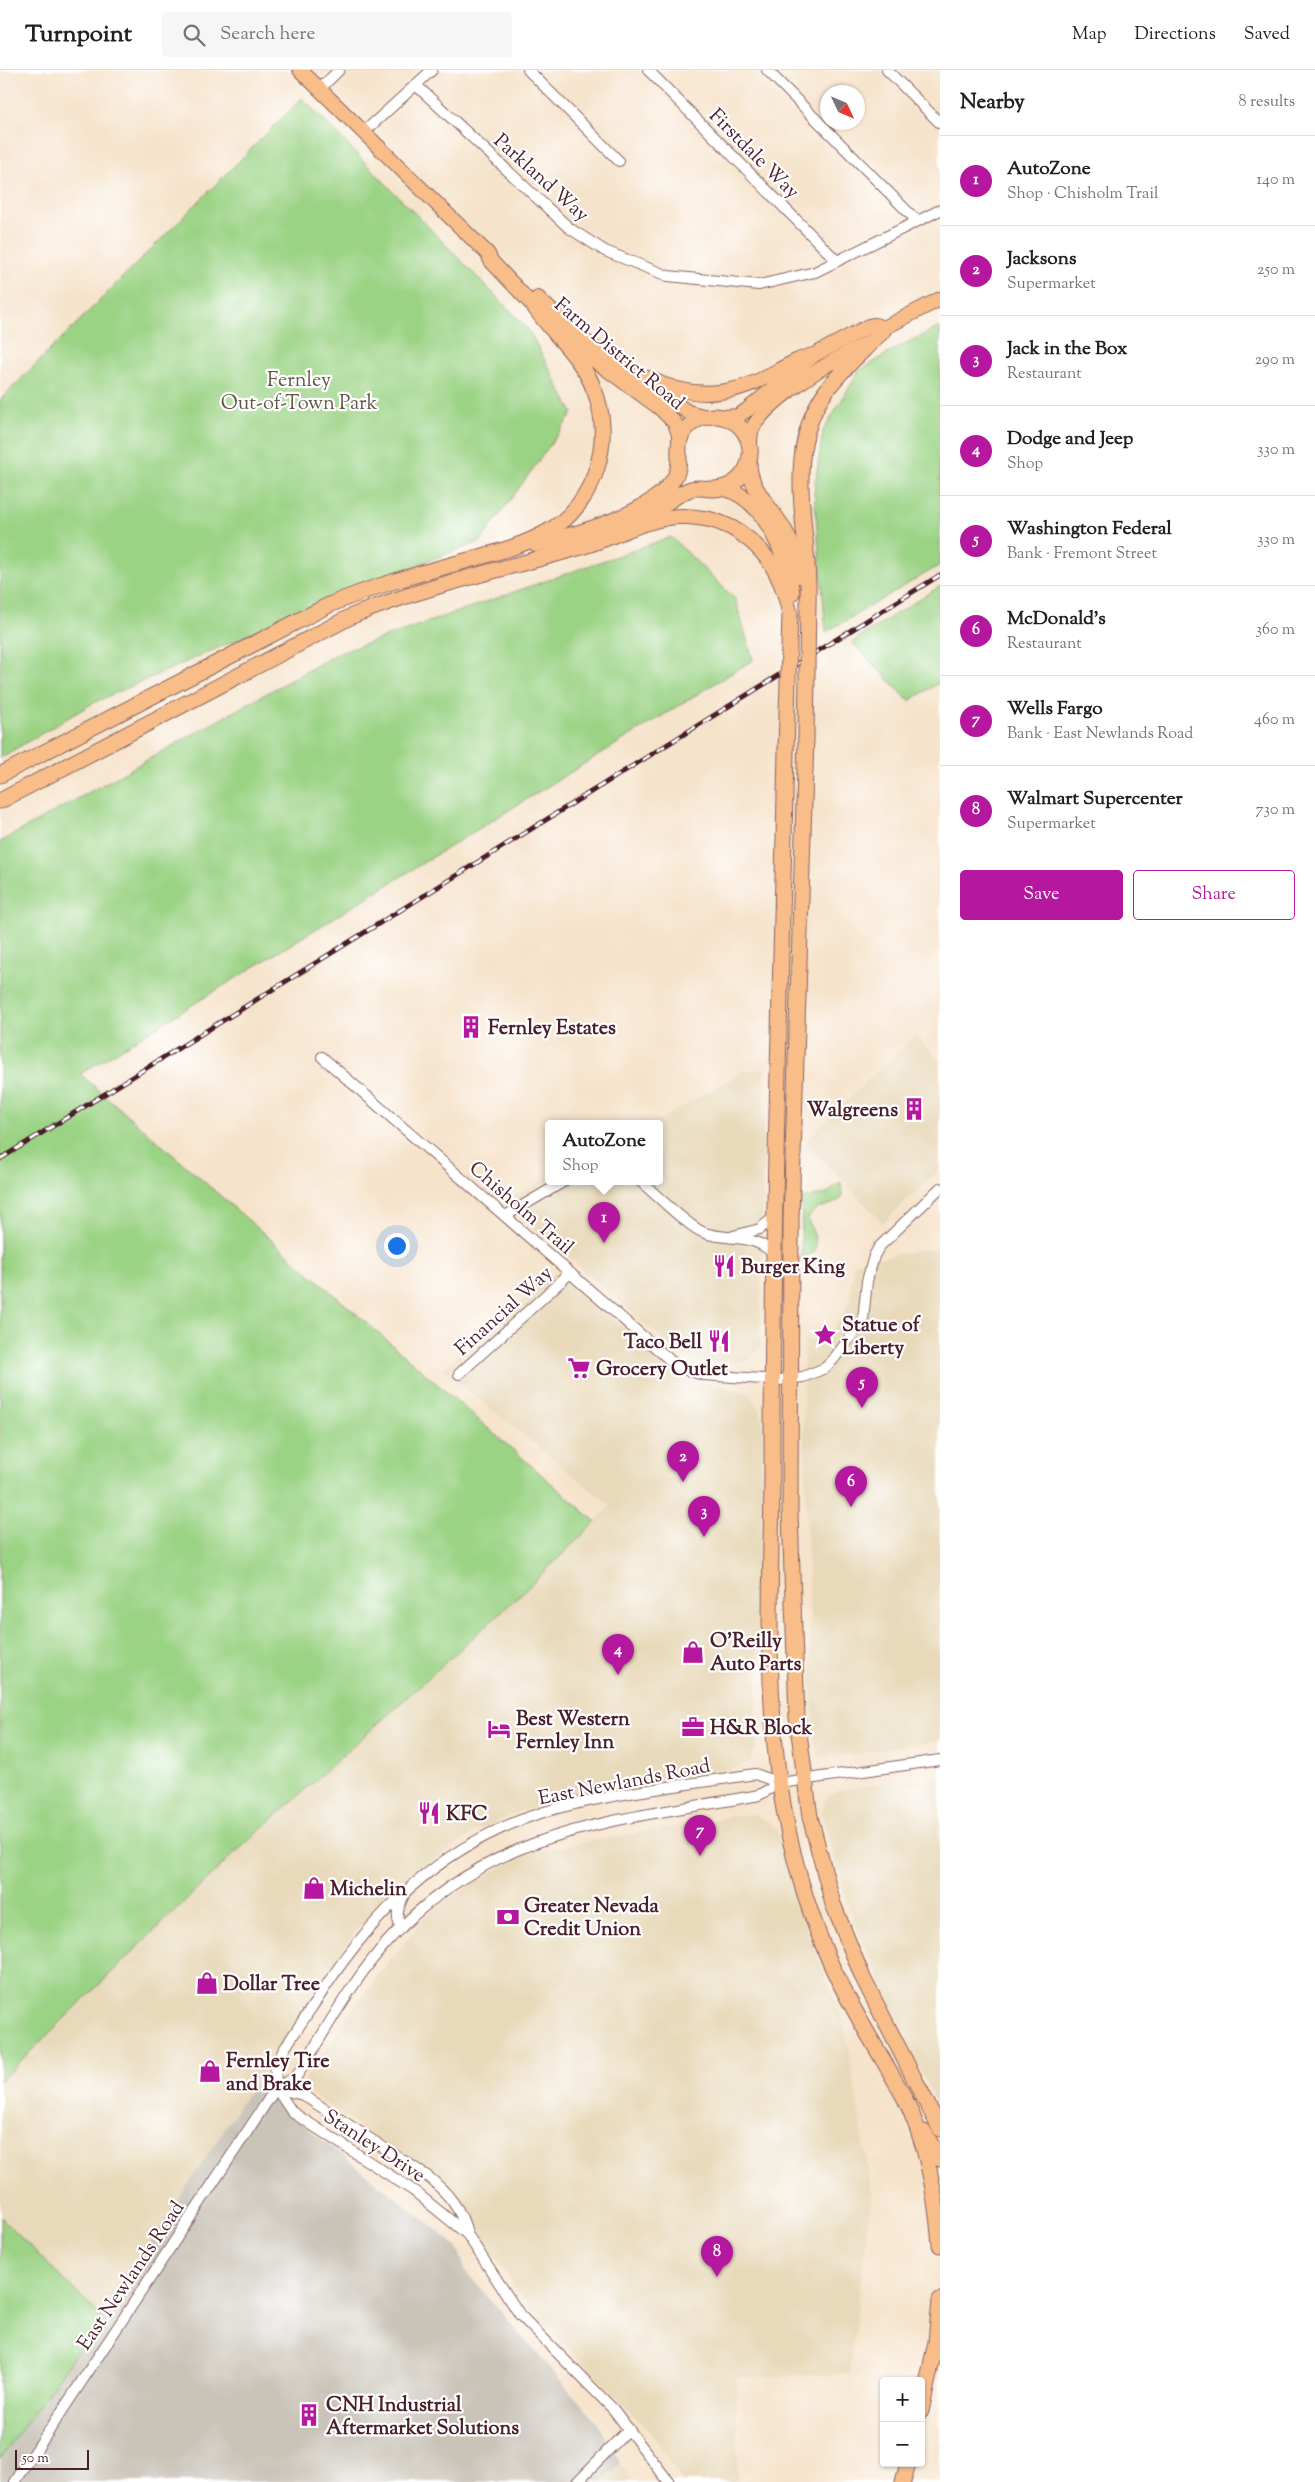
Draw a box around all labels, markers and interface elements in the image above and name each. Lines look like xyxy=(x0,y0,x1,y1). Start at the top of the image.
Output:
search box xyxy=(162,12,512,57)
text: Turnpoint xyxy=(25,18,132,52)
icon: search xyxy=(180,21,208,49)
text: Search here xyxy=(220,21,315,48)
text: Map xyxy=(1072,22,1107,48)
text: Directions xyxy=(1135,22,1216,48)
text: Saved xyxy=(1244,22,1290,48)
north arrow xyxy=(820,85,865,130)
text: Nearby xyxy=(960,88,1025,118)
text: 8 results xyxy=(1239,91,1295,114)
street label: Firstdale Way xyxy=(701,103,805,207)
street label: Parkland Way xyxy=(486,128,595,230)
text: AutoZone xyxy=(1007,156,1091,183)
text: 1 xyxy=(973,169,979,192)
text: 140 m xyxy=(1257,169,1295,192)
text: Shop · Chisholm Trail xyxy=(1007,183,1158,206)
text: Jacksons xyxy=(1007,246,1076,273)
text: 2 xyxy=(972,259,980,282)
text: 250 m xyxy=(1257,259,1295,282)
text: Supermarket xyxy=(1007,273,1096,296)
street label: Farm District Road xyxy=(547,292,690,418)
text: Jack in the Box xyxy=(1007,336,1128,363)
text: 3 xyxy=(973,349,979,372)
text: 290 m xyxy=(1255,349,1295,372)
text: Restaurant xyxy=(1007,363,1082,386)
park label: Fernley Out-of-Town Park xyxy=(221,367,377,419)
text: Dodge and Jeep xyxy=(1007,426,1133,453)
text: 4 xyxy=(972,439,980,462)
text: 330 m xyxy=(1257,439,1295,462)
text: Shop xyxy=(1007,453,1043,476)
text: Washington Federal xyxy=(1007,516,1172,543)
text: 5 xyxy=(973,529,979,552)
text: 330 m xyxy=(1257,529,1295,552)
text: Bank · Fremont Street xyxy=(1007,543,1157,566)
text: McDonald's xyxy=(1007,606,1106,633)
text: 6 xyxy=(972,619,980,642)
text: 360 m xyxy=(1256,619,1295,642)
text: Restaurant xyxy=(1007,633,1082,656)
text: Wells Fargo xyxy=(1007,696,1103,723)
text: 7 xyxy=(972,709,980,732)
text: 460 m xyxy=(1254,709,1295,732)
text: Bank · East Newlands Road xyxy=(1007,723,1193,746)
text: Walmart Supercenter xyxy=(1007,786,1183,813)
text: 8 xyxy=(972,799,980,822)
text: 730 m xyxy=(1256,799,1295,822)
text: Supermarket xyxy=(1007,813,1096,836)
button: Save xyxy=(960,870,1123,920)
button: Share xyxy=(1133,870,1295,920)
building icon: Fernley Estates xyxy=(458,1014,484,1040)
place label: Fernley Estates xyxy=(488,1015,616,1044)
building icon: Walgreens xyxy=(901,1096,927,1122)
place label: Walgreens xyxy=(807,1097,898,1126)
popup xyxy=(545,1120,663,1185)
text: AutoZone xyxy=(562,1128,646,1155)
street label: Chisholm Trail xyxy=(462,1155,579,1263)
text: Shop xyxy=(562,1155,598,1178)
pin: 1 xyxy=(588,1202,620,1243)
your location xyxy=(384,1233,410,1259)
restaurant icon: Burger King xyxy=(711,1253,737,1279)
place label: Burger King xyxy=(741,1254,845,1283)
street label: Financial Way xyxy=(449,1260,560,1364)
place label: Statue of Liberty xyxy=(842,1312,922,1364)
place icon: Statue of Liberty xyxy=(812,1322,838,1348)
restaurant icon: Taco Bell xyxy=(706,1328,732,1354)
place label: Taco Bell xyxy=(624,1329,702,1358)
supermarket icon: Grocery Outlet xyxy=(566,1355,592,1381)
place label: Grocery Outlet xyxy=(596,1356,728,1385)
pin: 5 xyxy=(846,1367,878,1408)
pin: 2 xyxy=(667,1441,699,1482)
pin: 6 xyxy=(835,1466,867,1507)
pin: 3 xyxy=(688,1496,720,1537)
place label: O'Reilly Auto Parts xyxy=(710,1628,801,1680)
pin: 4 xyxy=(602,1634,634,1675)
shop icon: O'Reilly Auto Parts xyxy=(680,1639,706,1665)
place label: Best Western Fernley Inn xyxy=(516,1706,630,1758)
office icon: H&R Block xyxy=(680,1714,706,1740)
place label: H&R Block xyxy=(710,1715,812,1744)
hotel icon: Best Western Fernley Inn xyxy=(486,1716,512,1742)
street label: East Newlands Road xyxy=(536,1753,713,1814)
restaurant icon: KFC xyxy=(416,1800,442,1826)
place label: KFC xyxy=(446,1801,488,1830)
pin: 7 xyxy=(684,1815,716,1856)
shop icon: Michelin xyxy=(301,1875,327,1901)
place label: Michelin xyxy=(330,1876,407,1905)
place label: Greater Nevada Credit Union xyxy=(524,1893,660,1945)
bank icon: Greater Nevada Credit Union xyxy=(495,1904,521,1930)
shop icon: Dollar Tree xyxy=(194,1970,220,1996)
place label: Dollar Tree xyxy=(223,1971,320,2000)
place label: Fernley Tire and Brake xyxy=(226,2048,330,2100)
shop icon: Fernley Tire and Brake xyxy=(197,2058,223,2084)
street label: Stanley Drive xyxy=(317,2103,430,2191)
street label: East Newlands Road xyxy=(71,2196,193,2357)
pin: 8 xyxy=(701,2236,733,2277)
map controls xyxy=(880,2377,925,2467)
button: + xyxy=(880,2377,925,2422)
place label: CNH Industrial Aftermarket Solutions xyxy=(326,2392,519,2444)
building icon: CNH Industrial Aftermarket Solutions xyxy=(296,2402,322,2428)
button: − xyxy=(880,2422,925,2467)
scale bar xyxy=(15,2447,89,2470)
text: 50 m xyxy=(22,2449,49,2469)

